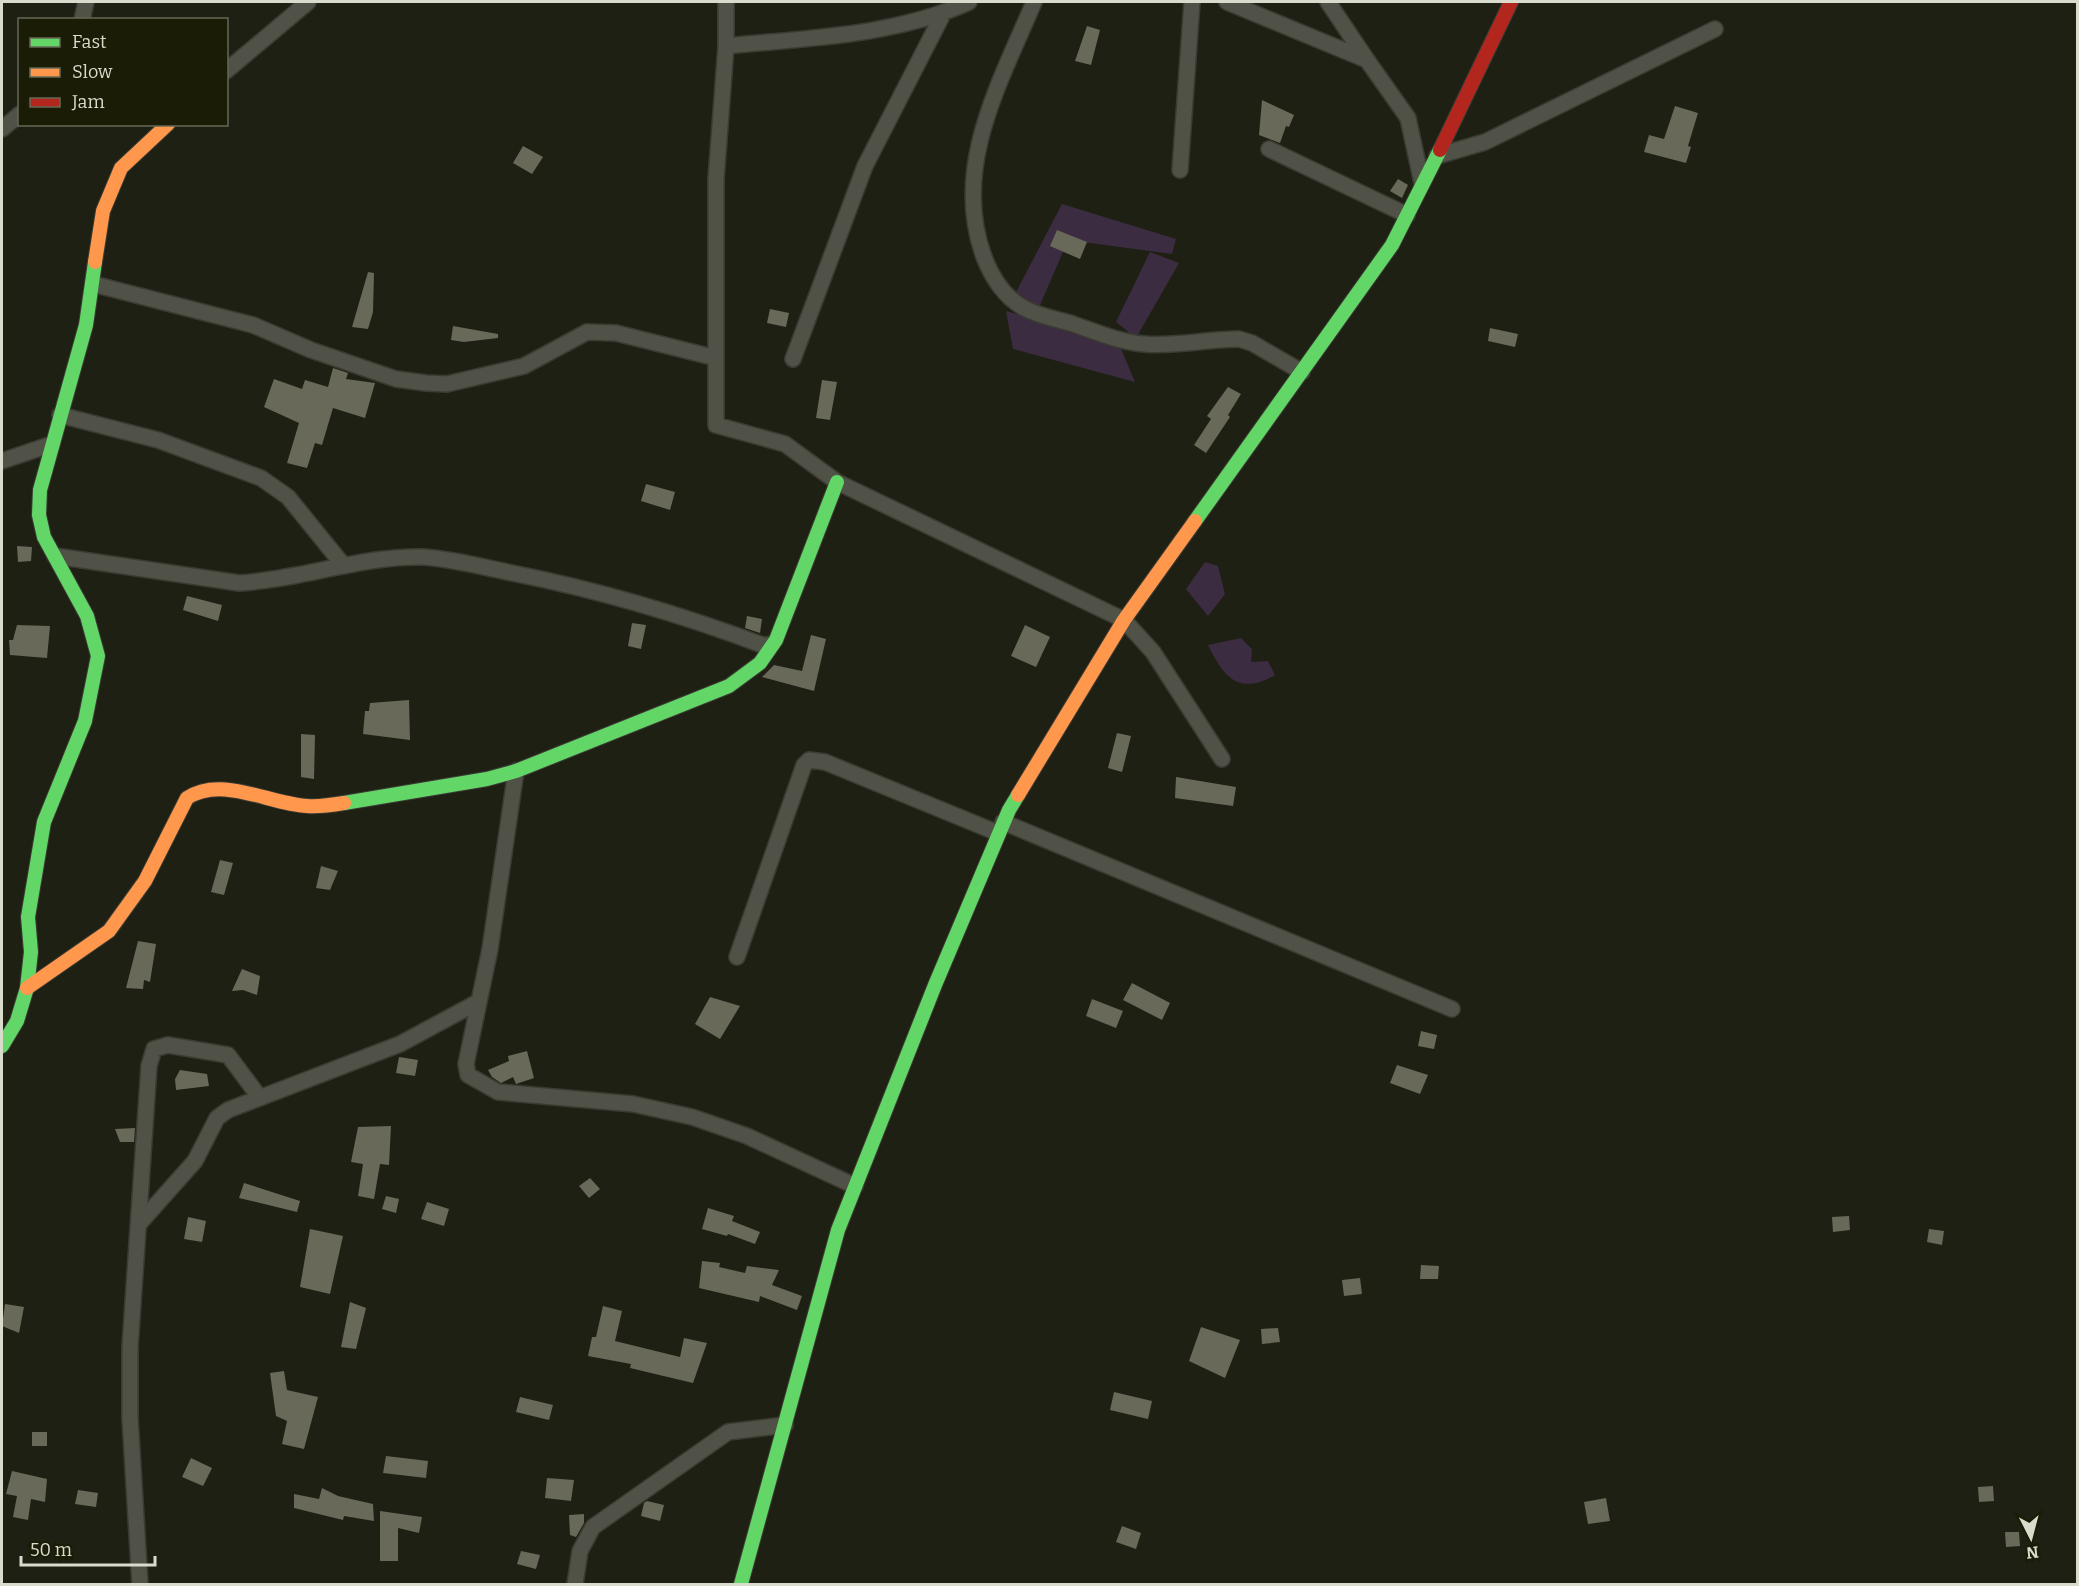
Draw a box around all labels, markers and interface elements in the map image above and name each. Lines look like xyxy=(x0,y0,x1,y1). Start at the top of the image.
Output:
legend xyxy=(18,18,228,126)
text: Fast xyxy=(72,31,107,53)
text: Slow xyxy=(72,61,113,83)
text: Jam xyxy=(71,91,105,113)
north arrow xyxy=(2001,1508,2061,1568)
scale bar xyxy=(21,1529,154,1567)
text: 50 m xyxy=(30,1539,72,1561)
text: N xyxy=(2025,1542,2040,1563)

